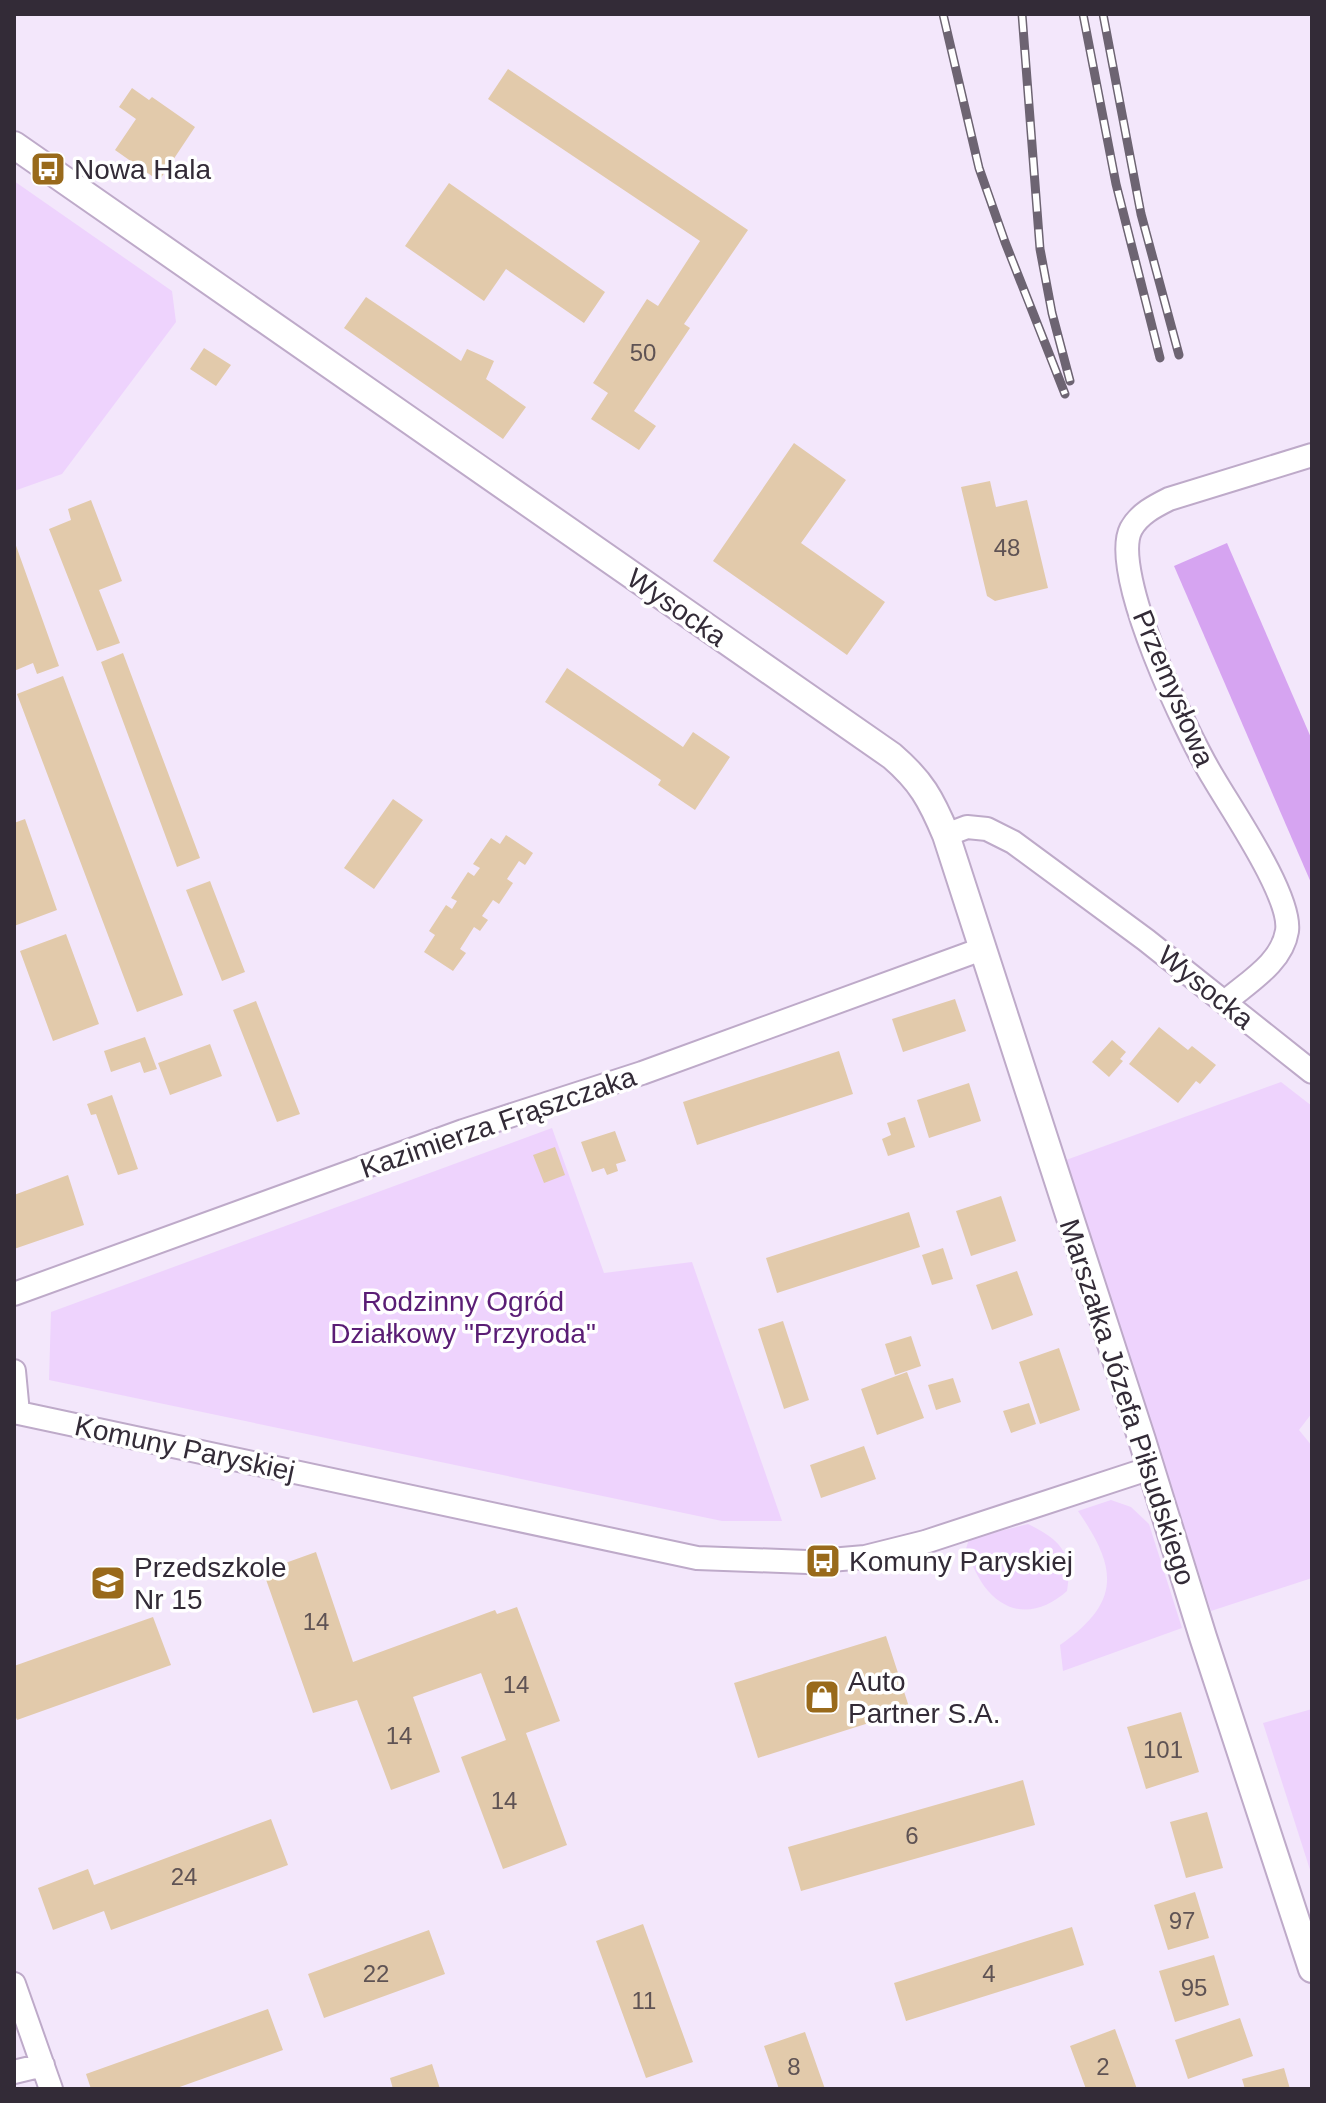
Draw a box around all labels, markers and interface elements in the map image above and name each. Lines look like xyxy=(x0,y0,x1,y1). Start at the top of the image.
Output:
bus stop icon: Nowa Hala xyxy=(29,150,67,188)
place label: Nowa Hala xyxy=(74,154,211,185)
house number: 50 xyxy=(630,339,656,366)
house number: 48 xyxy=(994,534,1020,561)
street label: Wysocka xyxy=(621,562,732,653)
street label: Przemysłowa xyxy=(1127,606,1220,771)
street label: Wysocka xyxy=(1152,940,1260,1035)
street label: Kazimierza Frąszczaka xyxy=(356,1061,640,1184)
street label: Marszałka Józefa Piłsudskiego xyxy=(1054,1215,1201,1589)
park label: Rodzinny Ogród Działkowy "Przyroda" xyxy=(330,1286,596,1349)
street label: Komuny Paryskiej xyxy=(72,1410,298,1487)
bus stop icon: Komuny Paryskiej xyxy=(804,1542,842,1580)
place label: Komuny Paryskiej xyxy=(849,1546,1073,1577)
place label: Przedszkole Nr 15 xyxy=(134,1552,287,1615)
school or university icon: Przedszkole Nr 15 xyxy=(89,1564,127,1602)
house number: 14 xyxy=(303,1608,329,1635)
place label: Auto Partner S.A. xyxy=(848,1666,1001,1729)
house number: 14 xyxy=(503,1671,529,1698)
shop icon: Auto Partner S.A. xyxy=(803,1678,841,1716)
house number: 14 xyxy=(386,1722,412,1749)
house number: 101 xyxy=(1143,1736,1183,1763)
house number: 14 xyxy=(491,1787,517,1814)
house number: 6 xyxy=(905,1822,919,1849)
house number: 24 xyxy=(171,1863,197,1890)
house number: 97 xyxy=(1169,1907,1195,1934)
house number: 22 xyxy=(363,1960,389,1987)
house number: 4 xyxy=(982,1960,996,1987)
house number: 95 xyxy=(1181,1974,1207,2001)
house number: 11 xyxy=(632,1987,656,2014)
house number: 8 xyxy=(787,2053,801,2080)
house number: 2 xyxy=(1096,2053,1110,2080)

